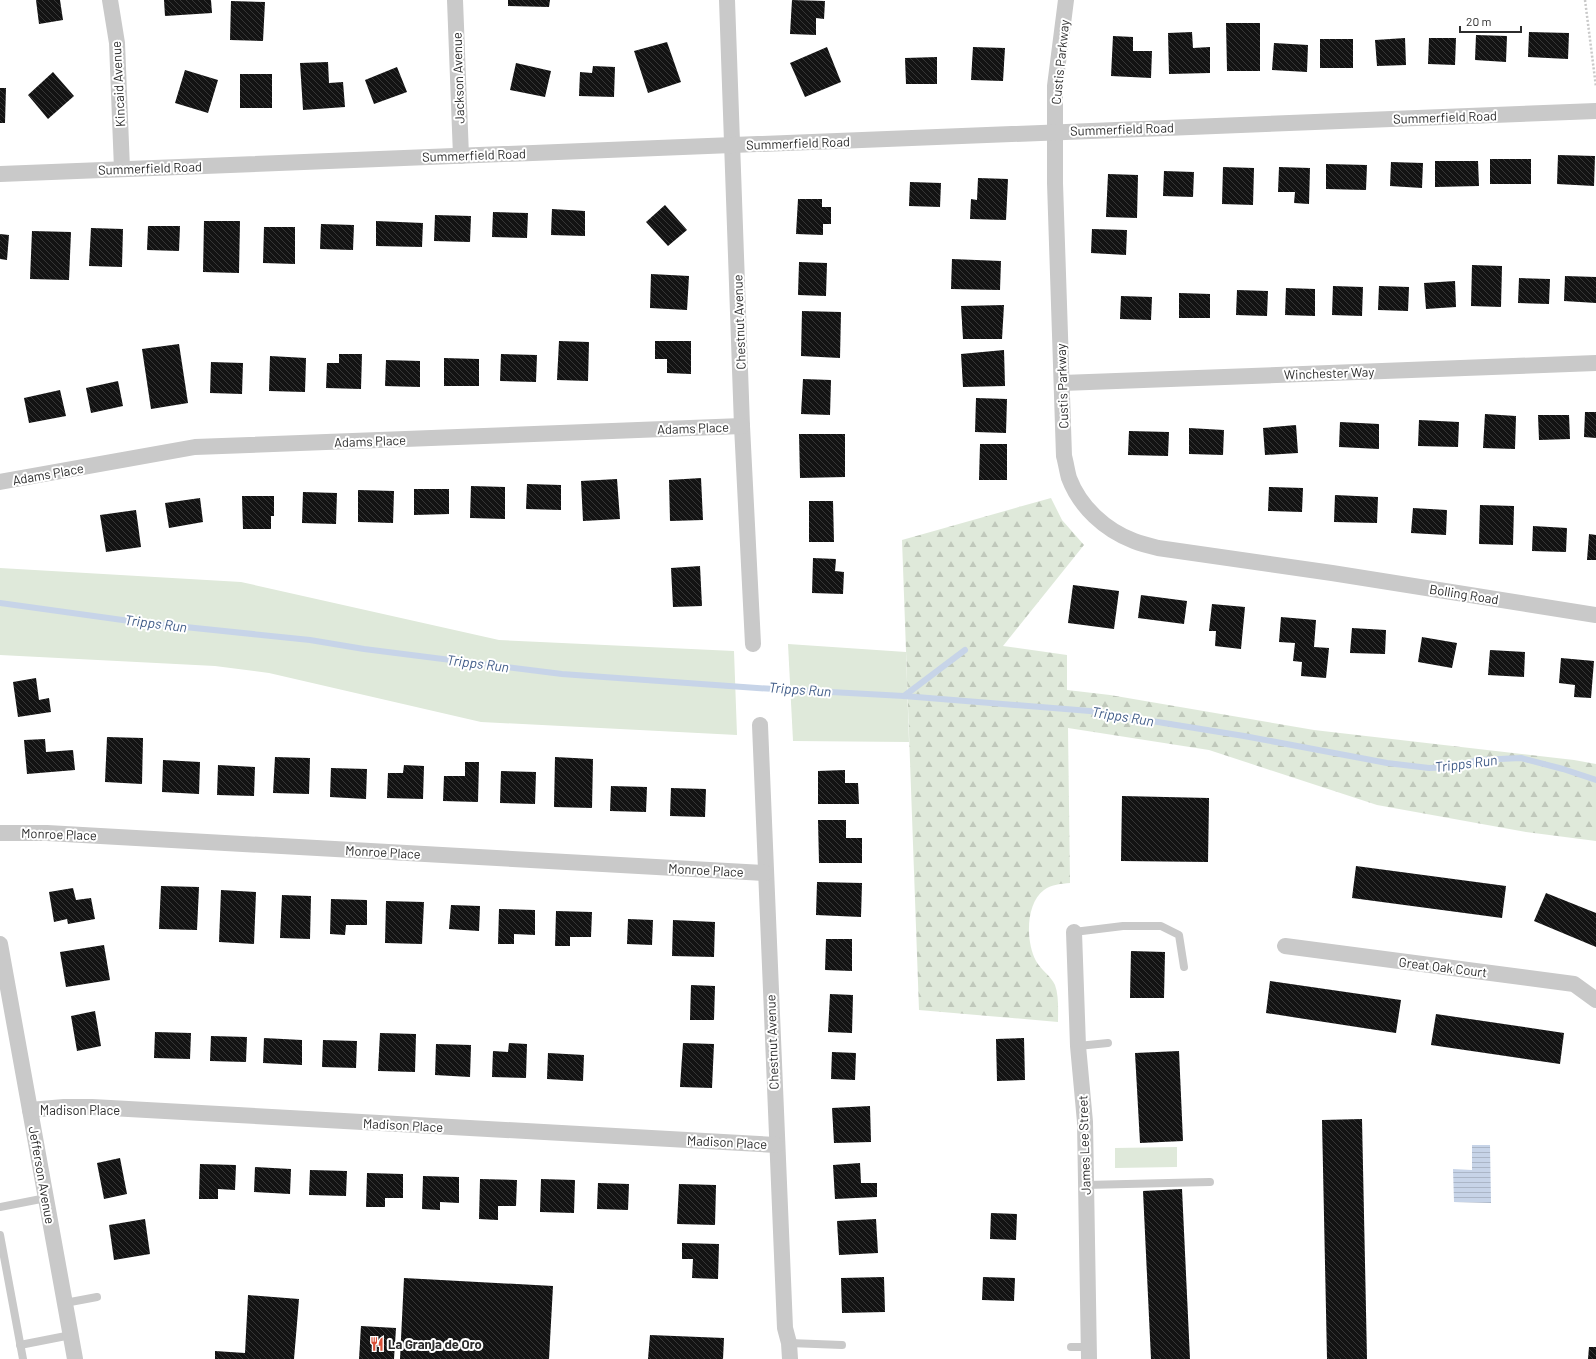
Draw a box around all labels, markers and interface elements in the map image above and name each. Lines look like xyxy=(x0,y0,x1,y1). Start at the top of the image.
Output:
scale bar xyxy=(1460,8,1521,34)
text: 20 m xyxy=(1466,14,1492,28)
street label: Custis Parkway xyxy=(1048,19,1072,105)
street label: Jackson Avenue xyxy=(448,32,468,124)
street label: Kincaid Avenue xyxy=(108,41,128,127)
street label: Summerfield Road xyxy=(1393,107,1497,127)
street label: Summerfield Road xyxy=(1070,119,1174,139)
street label: Summerfield Road xyxy=(746,133,850,153)
street label: Summerfield Road xyxy=(422,145,526,165)
street label: Summerfield Road xyxy=(98,158,202,178)
street label: Chestnut Avenue xyxy=(729,274,749,370)
street label: Custis Parkway xyxy=(1053,343,1071,429)
street label: Winchester Way xyxy=(1283,363,1375,383)
street label: Adams Place xyxy=(657,419,729,437)
street label: Adams Place xyxy=(334,432,406,450)
street label: Adams Place xyxy=(11,460,85,488)
street label: Bolling Road xyxy=(1428,581,1500,607)
water label: Tripps Run xyxy=(124,611,188,635)
water label: Tripps Run xyxy=(446,651,510,675)
water label: Tripps Run xyxy=(768,678,832,700)
water label: Tripps Run xyxy=(1091,703,1155,729)
water label: Tripps Run xyxy=(1434,751,1498,775)
street label: Monroe Place xyxy=(21,825,97,843)
street label: Monroe Place xyxy=(345,842,421,862)
street label: Monroe Place xyxy=(668,860,744,880)
street label: Great Oak Court xyxy=(1398,954,1488,980)
street label: Chestnut Avenue xyxy=(762,994,782,1090)
street label: James Lee Street xyxy=(1074,1095,1094,1195)
street label: Madison Place xyxy=(40,1102,120,1118)
street label: Madison Place xyxy=(362,1115,444,1135)
street label: Jefferson Avenue xyxy=(26,1125,58,1225)
street label: Madison Place xyxy=(686,1132,768,1152)
restaurant icon: La Granja de Oro xyxy=(369,1336,385,1352)
place label: La Granja de Oro xyxy=(388,1336,482,1352)

